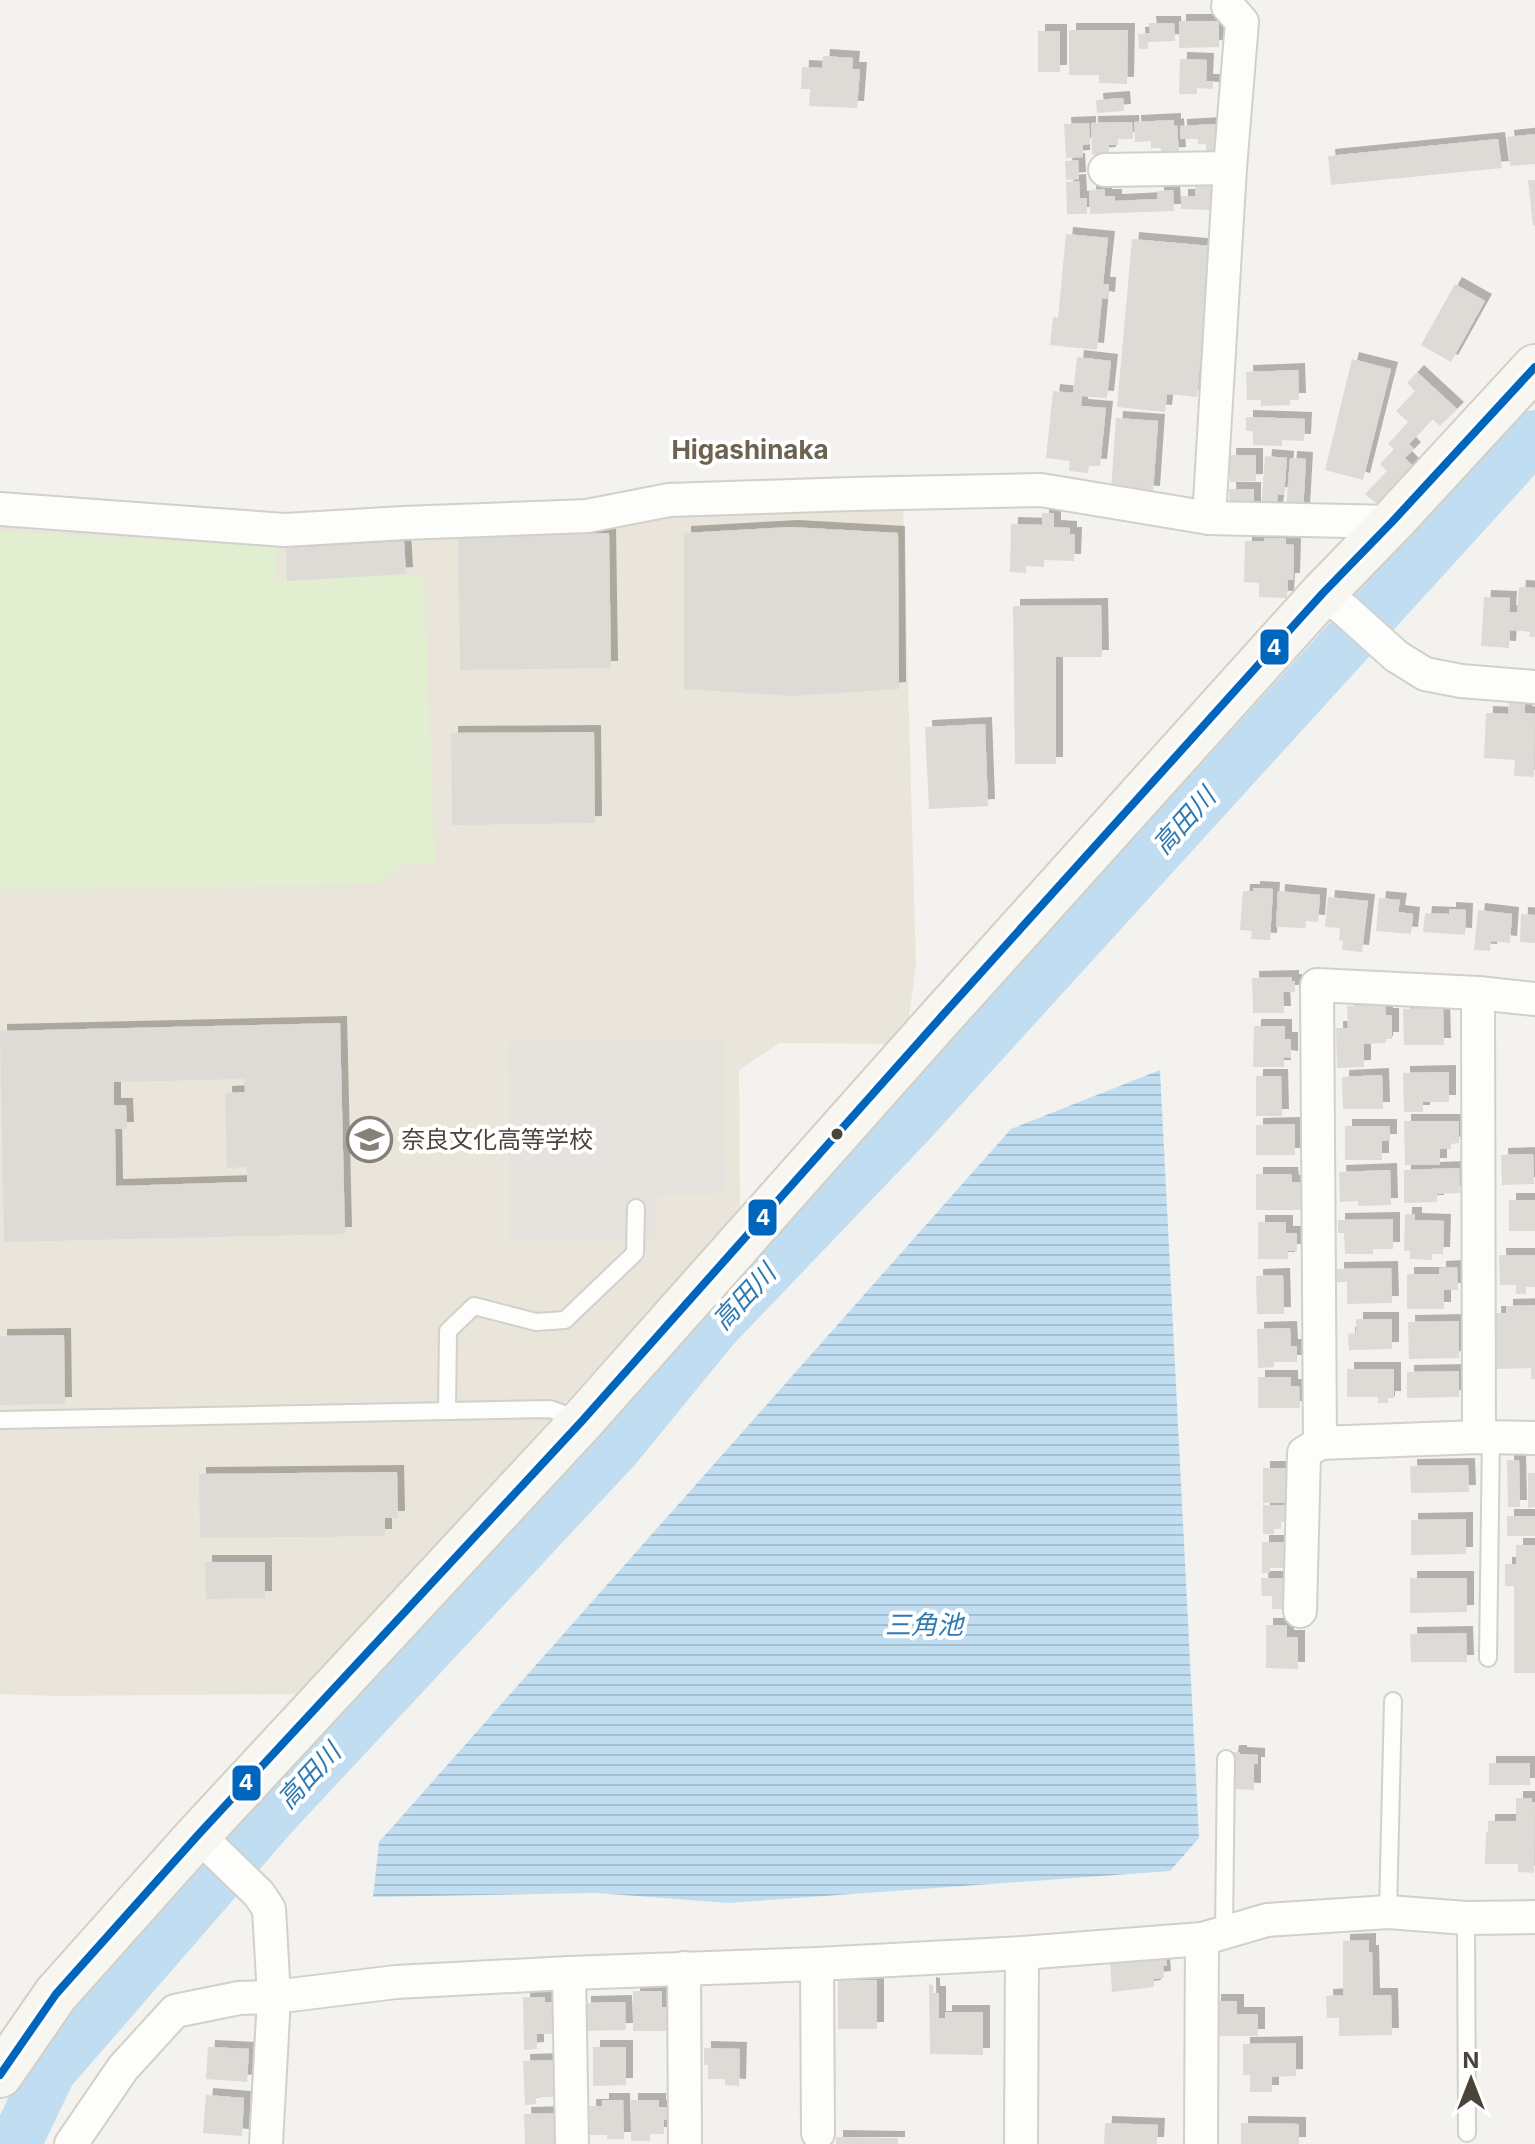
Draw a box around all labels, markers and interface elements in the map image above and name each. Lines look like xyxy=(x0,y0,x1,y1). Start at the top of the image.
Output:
district label: Higashinaka xyxy=(671,434,829,465)
line badge: 4 xyxy=(1259,628,1290,666)
text: 4 xyxy=(1267,634,1281,660)
water label: 高田川 xyxy=(1146,779,1223,860)
school or university icon: 奈良文化高等学校 xyxy=(346,1116,394,1164)
place label: 奈良文化高等学校 xyxy=(401,1125,593,1154)
unlabelled marker xyxy=(829,1126,845,1142)
line badge: 4 xyxy=(747,1198,778,1237)
text: 4 xyxy=(756,1204,770,1230)
water label: 高田川 xyxy=(706,1255,784,1336)
water label: 三角池 xyxy=(885,1609,966,1640)
water label: 高田川 xyxy=(271,1734,349,1815)
line badge: 4 xyxy=(231,1764,262,1802)
text: 4 xyxy=(239,1769,253,1795)
north arrow xyxy=(1431,2040,1511,2120)
text: N xyxy=(1463,2047,1479,2073)

